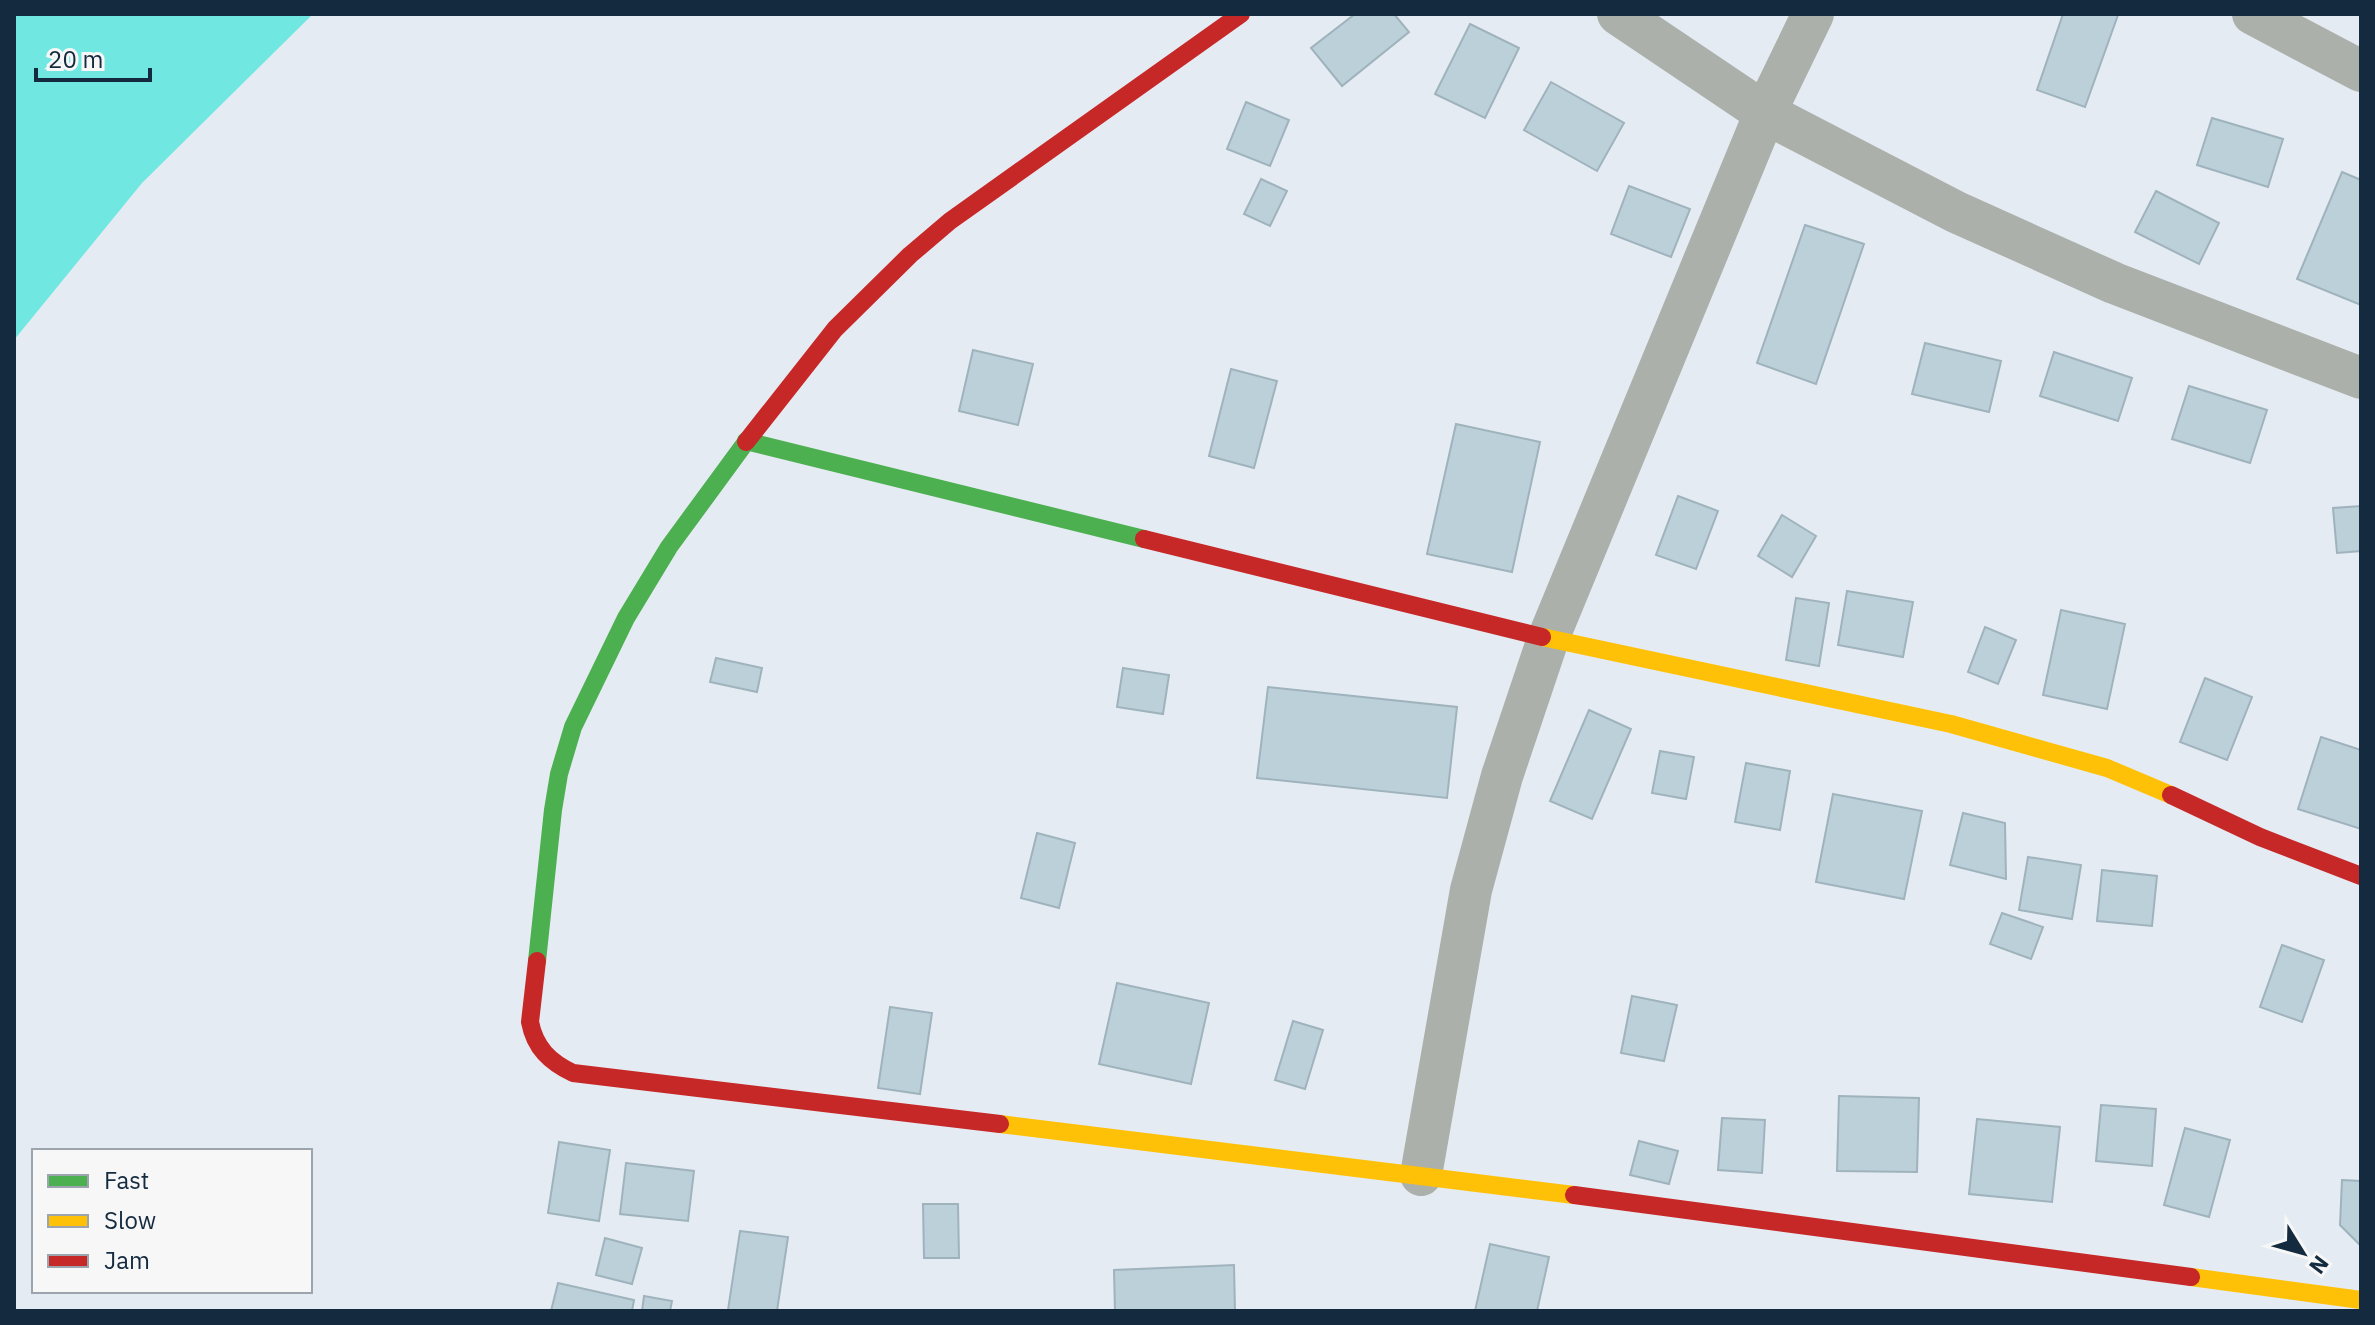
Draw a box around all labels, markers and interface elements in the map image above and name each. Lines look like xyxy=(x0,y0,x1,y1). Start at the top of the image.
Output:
scale bar xyxy=(36,32,150,82)
text: 20 m xyxy=(48,43,103,75)
legend xyxy=(32,1149,312,1293)
text: Fast xyxy=(104,1164,149,1196)
text: Slow xyxy=(104,1204,156,1236)
north arrow xyxy=(2263,1213,2343,1293)
text: Jam xyxy=(104,1244,150,1276)
text: N xyxy=(2303,1250,2336,1280)

